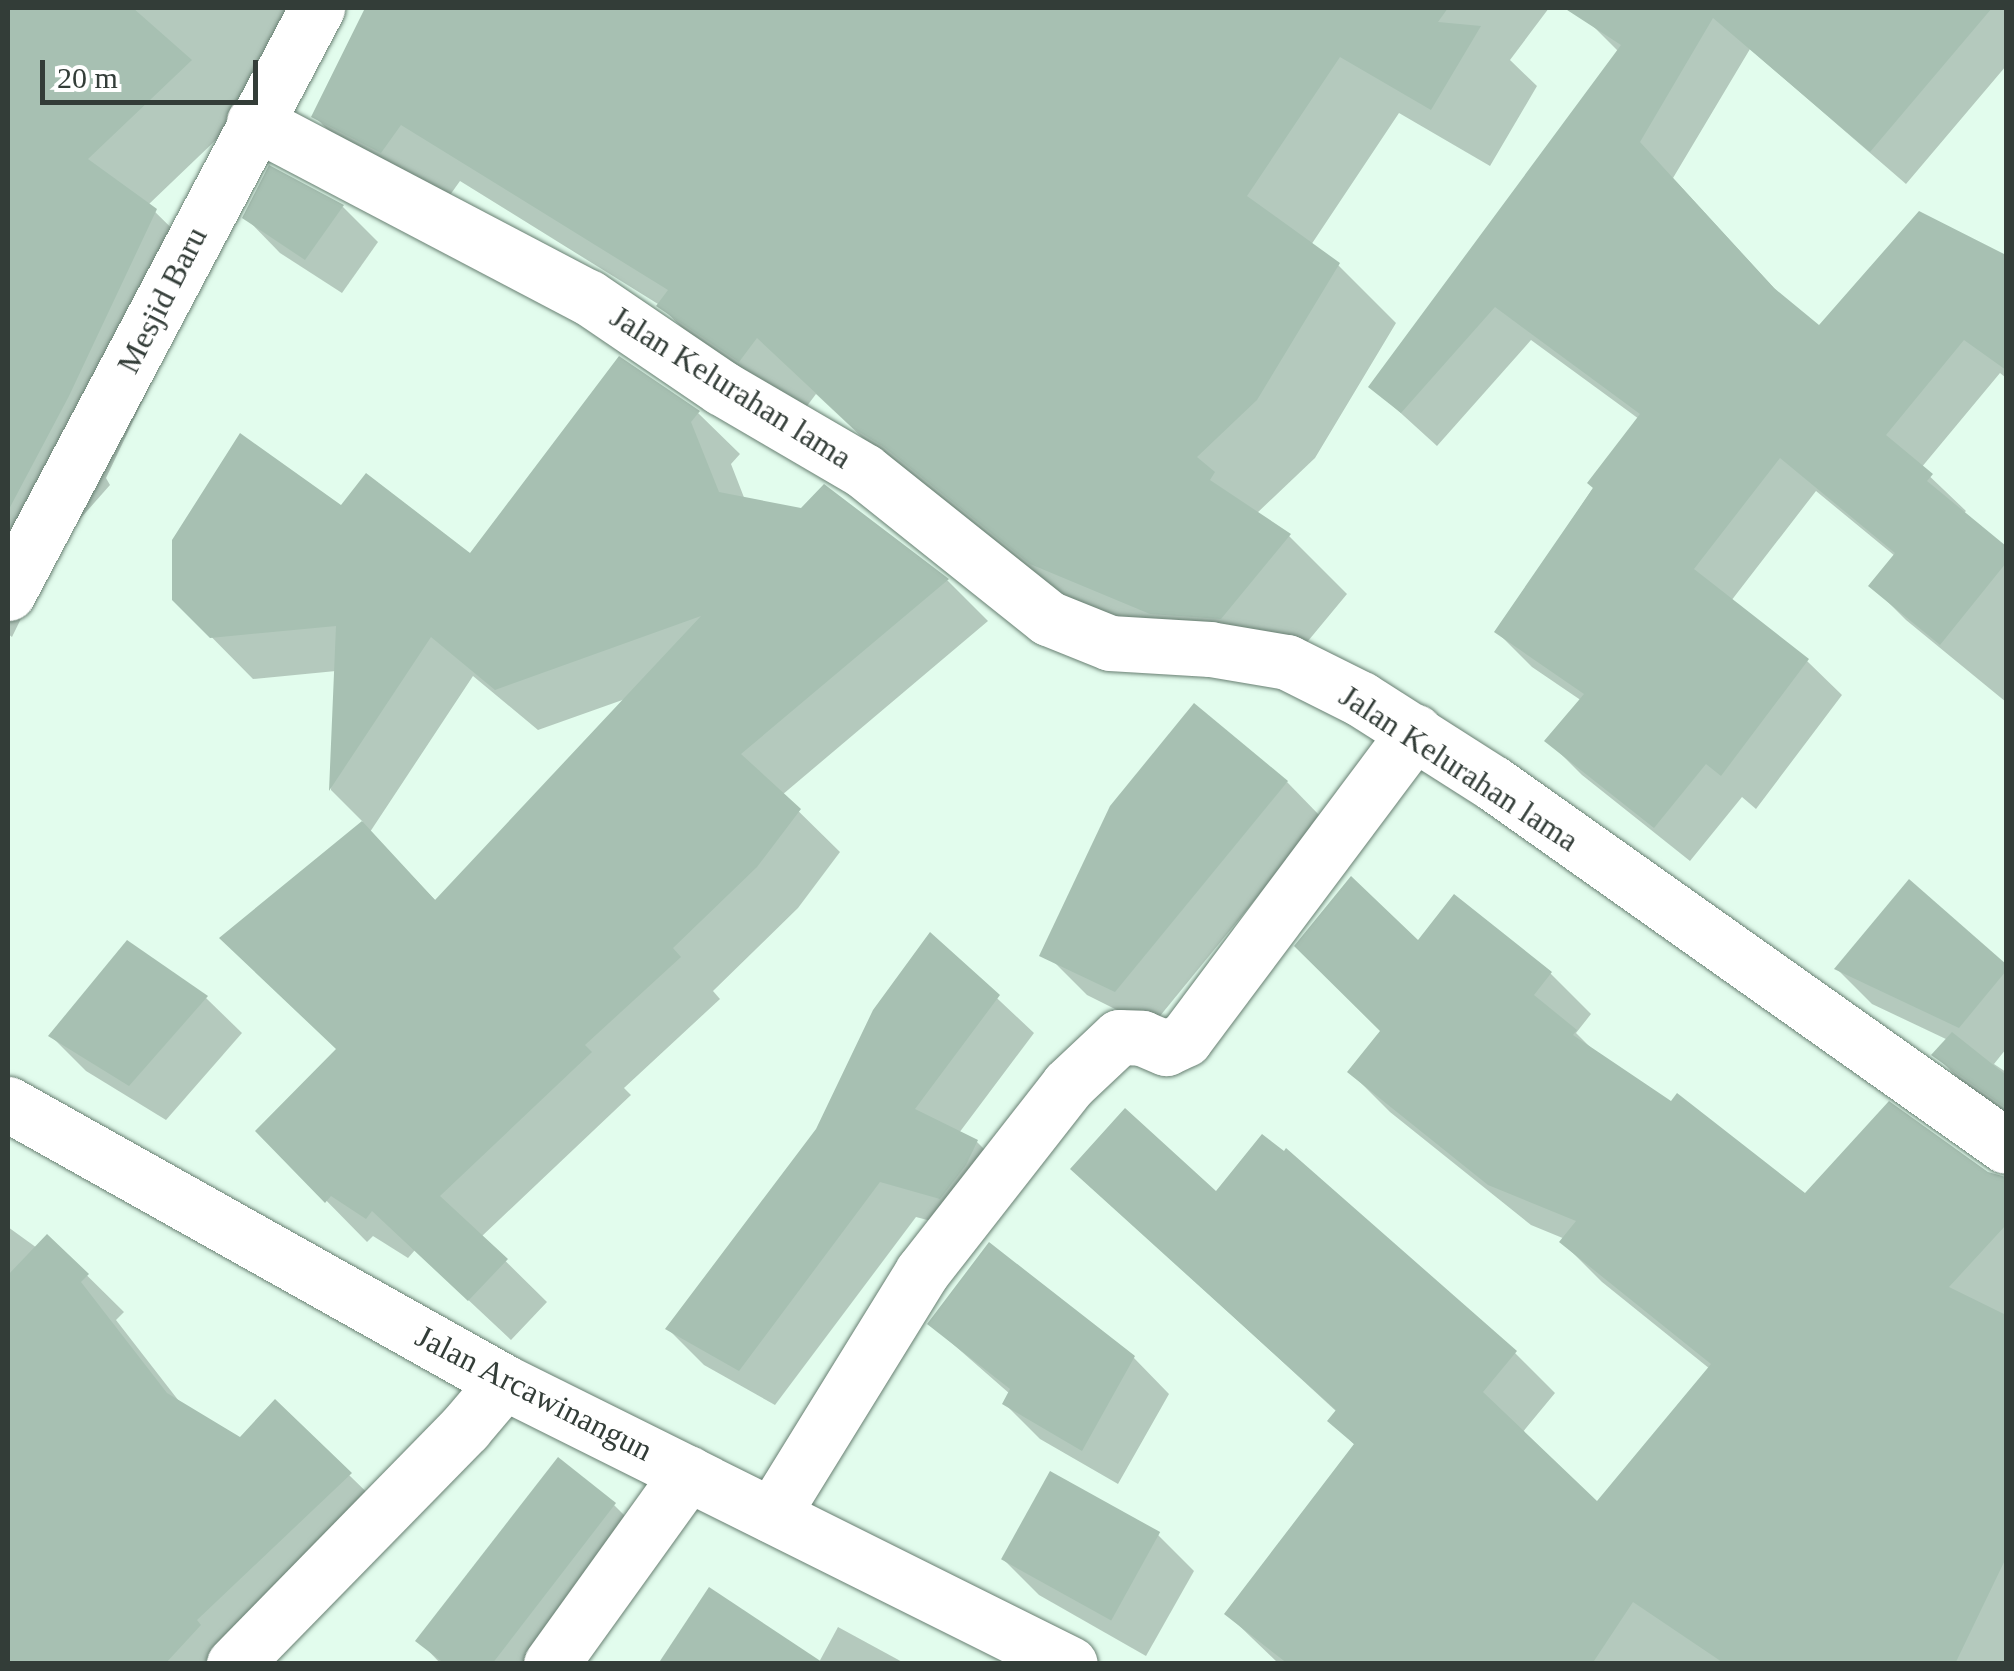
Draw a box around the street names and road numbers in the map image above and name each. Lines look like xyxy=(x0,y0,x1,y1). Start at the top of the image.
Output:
street label: Mesjid Baru xyxy=(109,220,215,380)
street label: Jalan Kelurahan lama xyxy=(603,297,859,477)
street label: Jalan Kelurahan lama xyxy=(1332,676,1586,860)
street label: Jalan Arcawinangun xyxy=(409,1316,659,1470)

